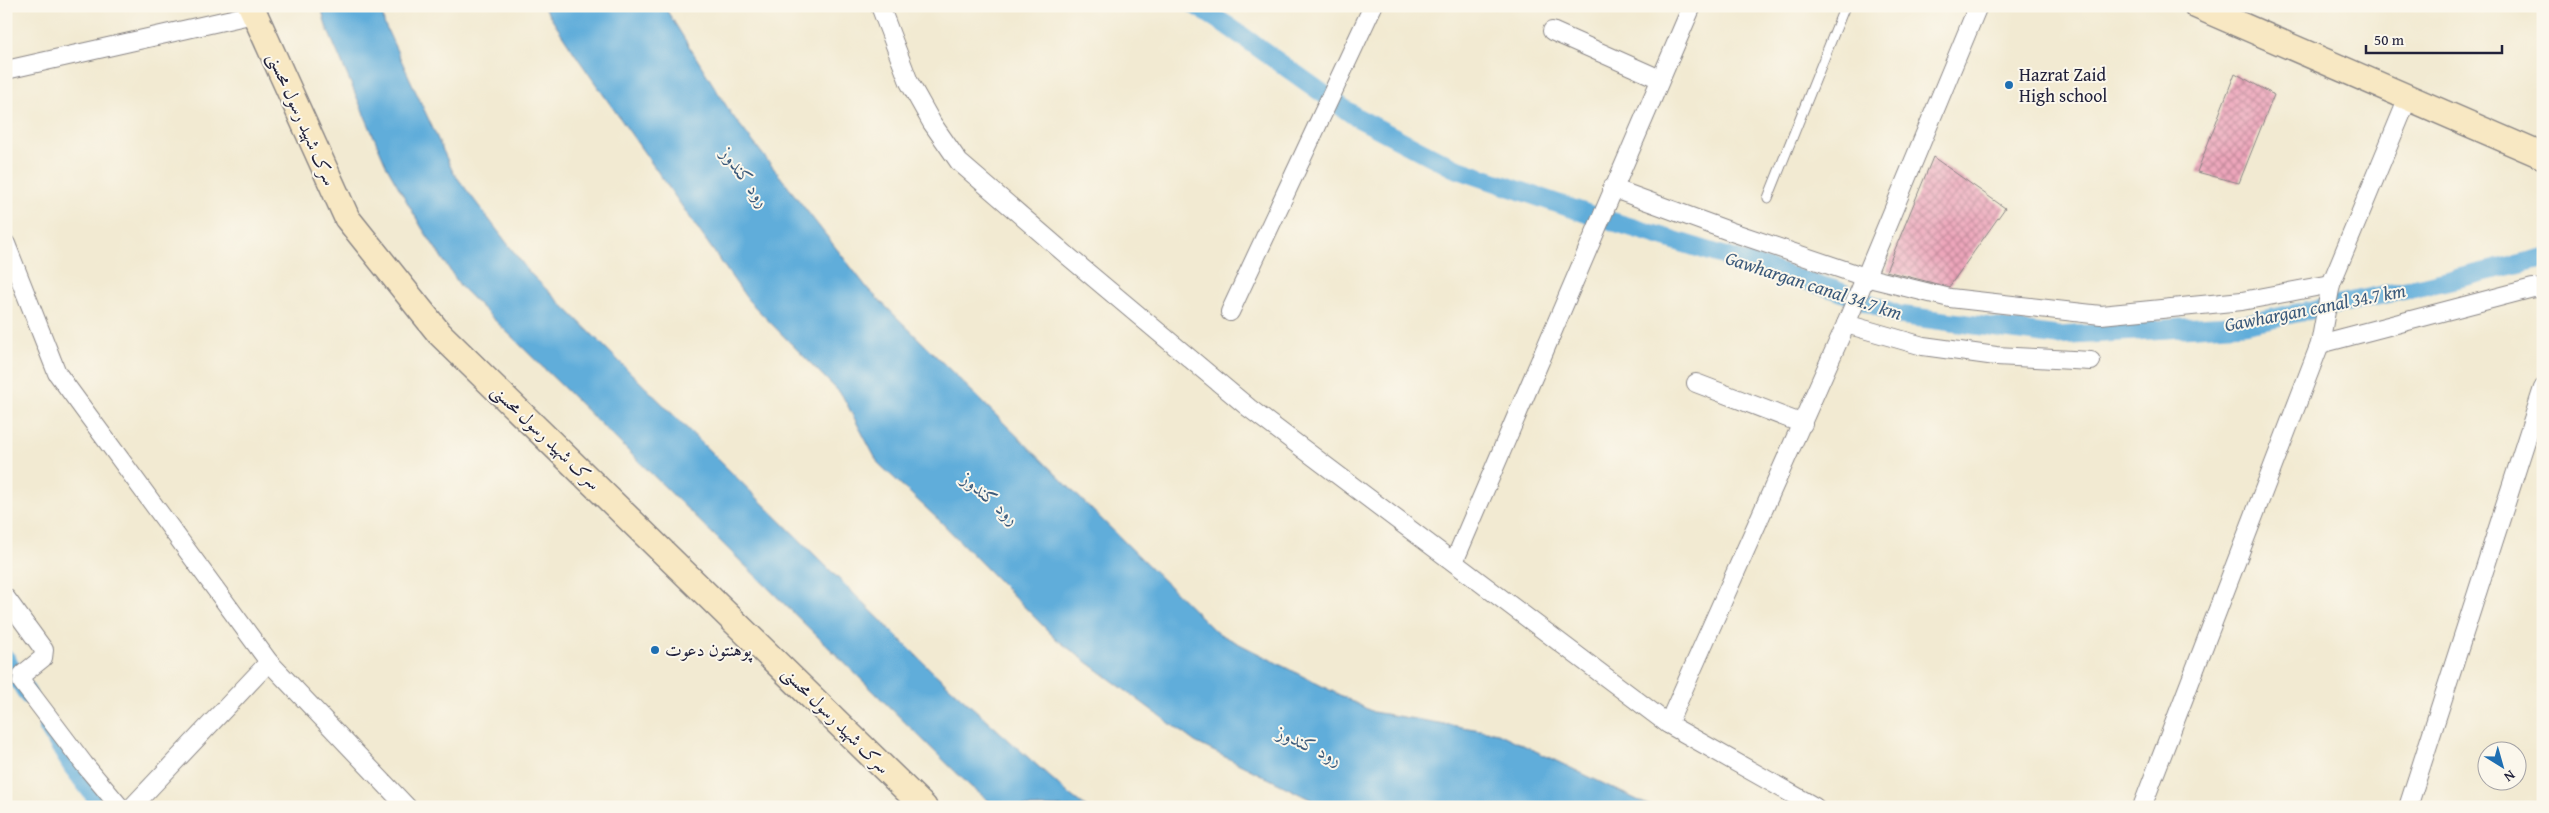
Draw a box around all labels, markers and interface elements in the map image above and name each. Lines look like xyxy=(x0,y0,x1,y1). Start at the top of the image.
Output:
scale bar xyxy=(2366,22,2503,54)
text: 50 m xyxy=(2374,29,2405,50)
street label: سرک شهید رسول محسنی xyxy=(261,48,344,190)
place label: Hazrat Zaid High school xyxy=(2019,61,2107,109)
marker: Hazrat Zaid High school xyxy=(2003,79,2015,91)
water label: رود کندوز xyxy=(713,139,778,213)
water label: Gawhargan canal 34.7 km xyxy=(1722,243,1906,327)
water label: Gawhargan canal 34.7 km xyxy=(2222,276,2408,338)
street label: سرک شهید رسول محسنی xyxy=(486,377,607,496)
water label: رود کندوز xyxy=(954,464,1026,531)
place label: پوهنتون دعوت xyxy=(665,636,753,663)
marker: پوهنتون دعوت xyxy=(649,644,661,656)
street label: سرک شهید رسول محسنی xyxy=(776,660,896,780)
water label: رود کندوز xyxy=(1271,717,1347,772)
north arrow xyxy=(2476,740,2526,790)
text: N xyxy=(2500,766,2520,788)

